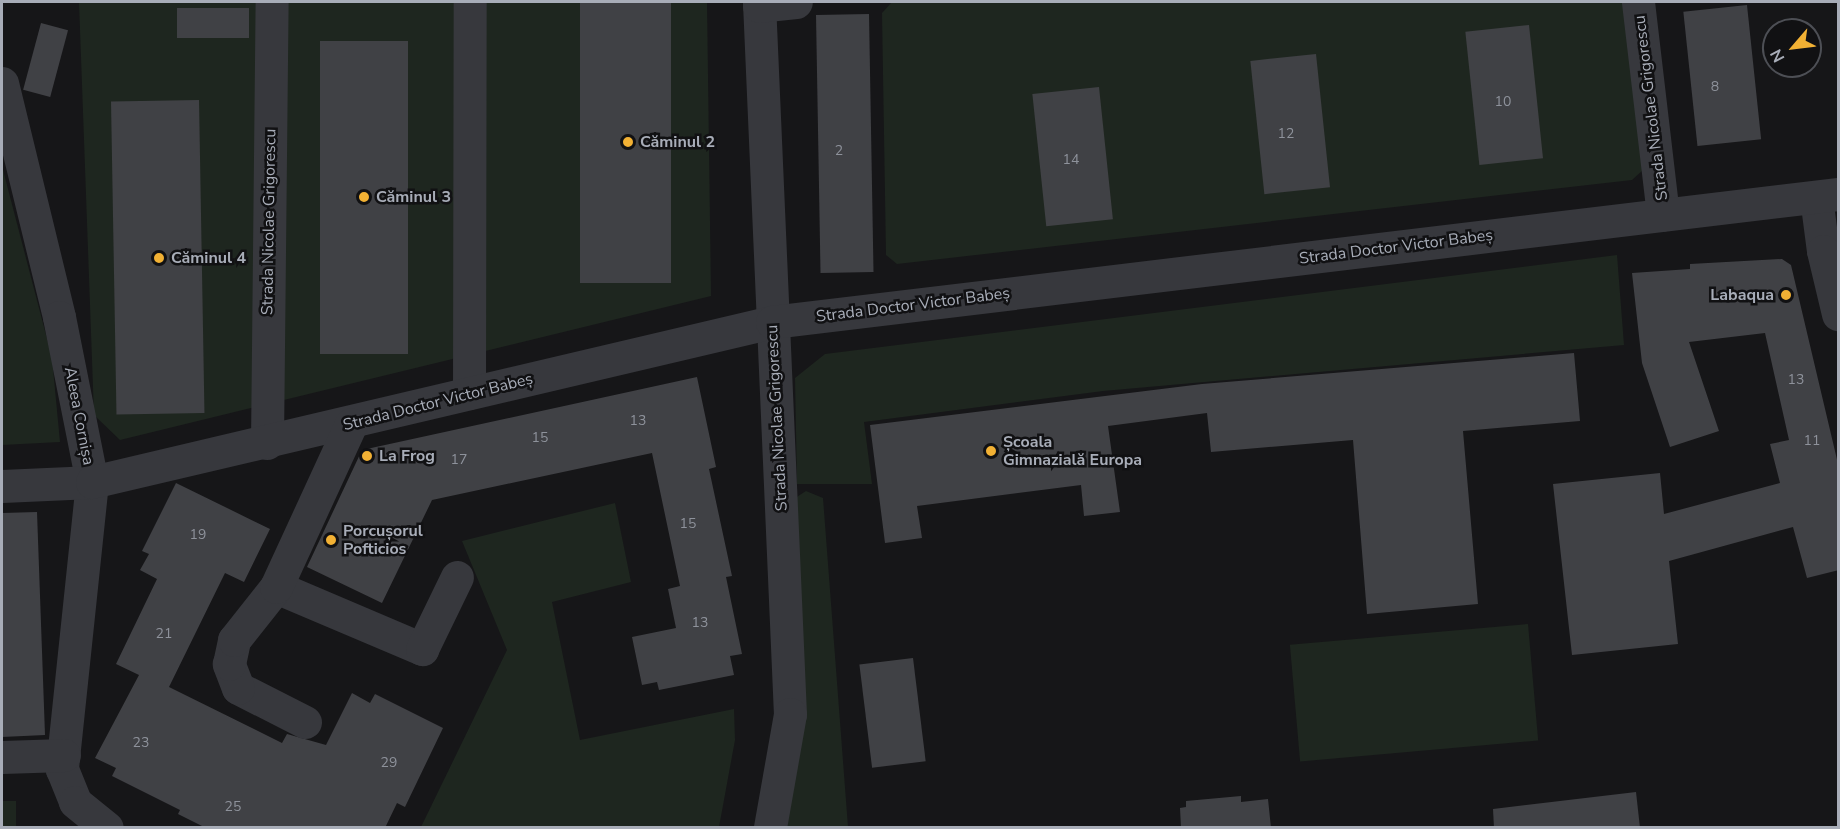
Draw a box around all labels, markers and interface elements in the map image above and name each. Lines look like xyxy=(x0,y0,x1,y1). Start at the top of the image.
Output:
street label: Strada Nicolae Grigorescu xyxy=(1630,14,1672,202)
north arrow xyxy=(1762,18,1822,78)
text: N xyxy=(1765,45,1790,66)
house number: 8 xyxy=(1711,79,1719,95)
house number: 10 xyxy=(1495,94,1511,110)
house number: 12 xyxy=(1278,126,1294,142)
street label: Strada Nicolae Grigorescu xyxy=(258,129,280,315)
place label: Căminul 2 xyxy=(640,132,715,152)
marker: Căminul 2 xyxy=(621,135,635,149)
house number: 2 xyxy=(835,143,843,159)
house number: 14 xyxy=(1063,152,1079,168)
place label: Căminul 3 xyxy=(376,187,451,207)
marker: Căminul 3 xyxy=(357,190,371,204)
street label: Strada Doctor Victor Babeș xyxy=(1298,226,1494,268)
place label: Căminul 4 xyxy=(171,248,246,268)
marker: Căminul 4 xyxy=(152,251,166,265)
street label: Strada Doctor Victor Babeș xyxy=(815,284,1011,326)
place label: Labaqua xyxy=(1710,285,1774,305)
marker: Labaqua xyxy=(1779,288,1793,302)
street label: Strada Nicolae Grigorescu xyxy=(763,324,791,512)
street label: Aleea Cornișa xyxy=(60,365,98,467)
street label: Strada Doctor Victor Babeș xyxy=(341,369,535,435)
house number: 13 xyxy=(1788,372,1804,388)
house number: 13 xyxy=(630,413,646,429)
house number: 15 xyxy=(532,430,548,446)
place label: Școala Gimnazială Europa xyxy=(1003,432,1142,470)
house number: 11 xyxy=(1804,433,1820,449)
marker: Școala Gimnazială Europa xyxy=(984,444,998,458)
place label: La Frog xyxy=(379,446,435,466)
marker: La Frog xyxy=(360,449,374,463)
house number: 17 xyxy=(451,452,467,468)
house number: 15 xyxy=(680,516,696,532)
place label: Porcușorul Pofticios xyxy=(343,521,423,559)
house number: 19 xyxy=(190,527,206,543)
marker: Porcușorul Pofticios xyxy=(324,533,338,547)
house number: 13 xyxy=(692,615,708,631)
house number: 21 xyxy=(156,626,172,642)
house number: 23 xyxy=(133,735,149,751)
house number: 29 xyxy=(381,755,397,771)
house number: 25 xyxy=(225,799,241,815)

